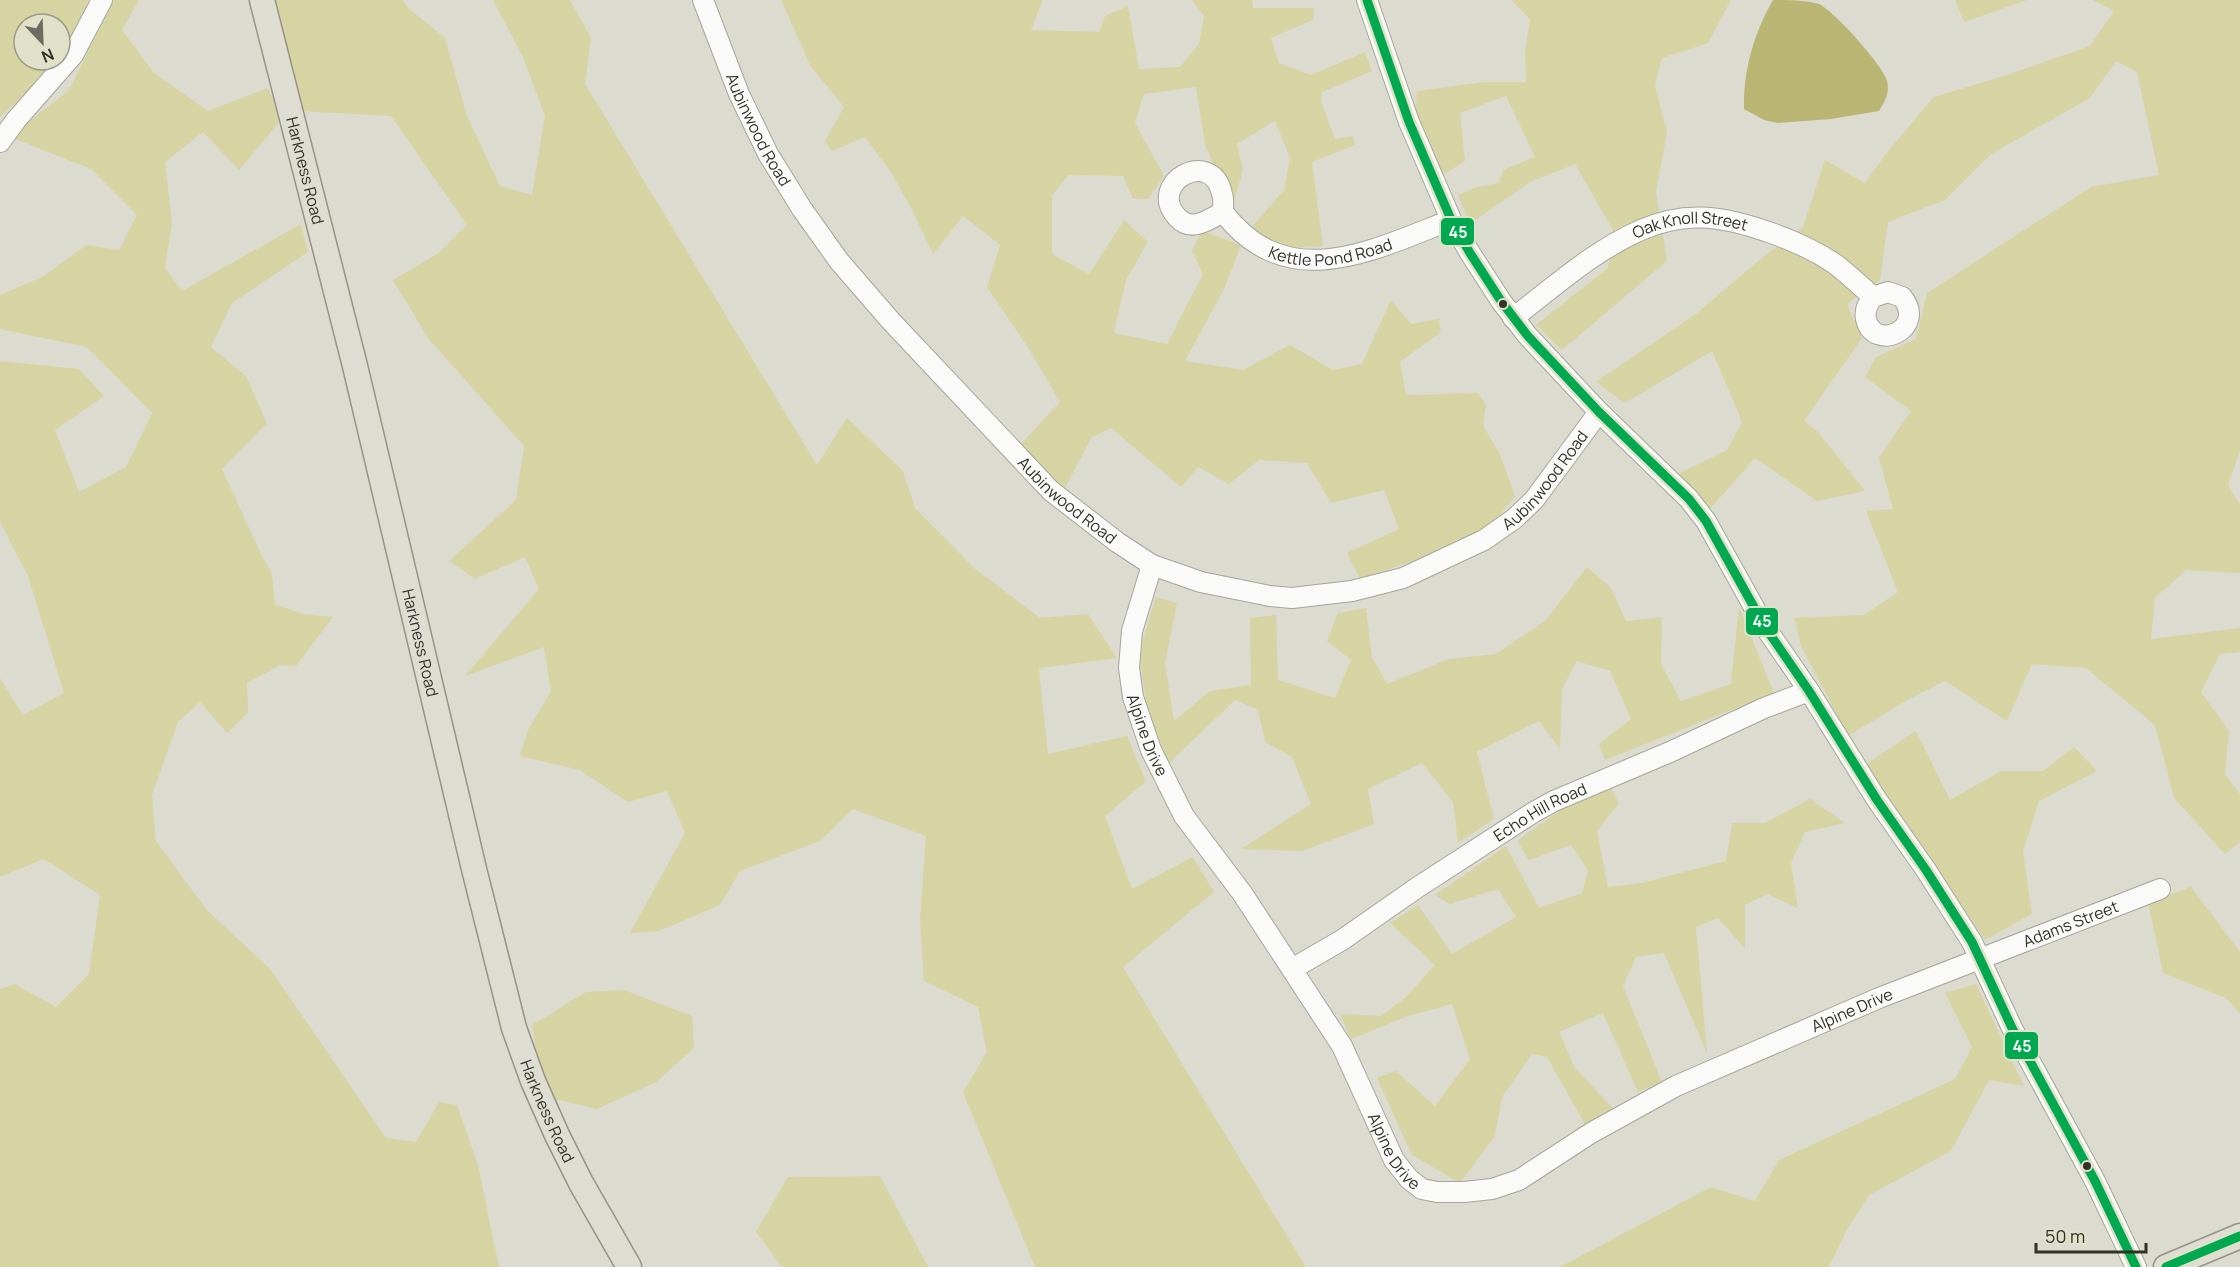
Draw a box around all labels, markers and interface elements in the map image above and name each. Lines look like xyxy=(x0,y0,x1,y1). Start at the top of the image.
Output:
north arrow xyxy=(12,12,72,72)
text: N xyxy=(38,43,57,68)
street label: Aubinwood Road xyxy=(721,70,796,190)
street label: Harkness Road xyxy=(281,114,330,227)
street label: Oak Knoll Street xyxy=(1629,206,1750,244)
line badge: 45 xyxy=(1440,217,1475,246)
text: 45 xyxy=(1448,221,1468,243)
street label: Kettle Pond Road xyxy=(1265,233,1395,271)
unlabelled marker xyxy=(1497,298,1509,310)
street label: Aubinwood Road xyxy=(1498,426,1593,535)
street label: Aubinwood Road xyxy=(1013,452,1121,549)
street label: Harkness Road xyxy=(397,587,444,699)
line badge: 45 xyxy=(1745,607,1779,636)
text: 45 xyxy=(1752,610,1772,632)
street label: Alpine Drive xyxy=(1122,691,1173,780)
street label: Echo Hill Road xyxy=(1489,778,1590,846)
street label: Adams Street xyxy=(2020,895,2122,952)
street label: Alpine Drive xyxy=(1808,983,1896,1037)
line badge: 45 xyxy=(2004,1031,2039,1060)
text: 45 xyxy=(2012,1035,2032,1057)
street label: Harkness Road xyxy=(515,1057,580,1166)
street label: Alpine Drive xyxy=(1363,1109,1425,1195)
unlabelled marker xyxy=(2081,1160,2093,1172)
scale bar xyxy=(2036,1216,2146,1254)
text: 50 m xyxy=(2045,1224,2085,1248)

